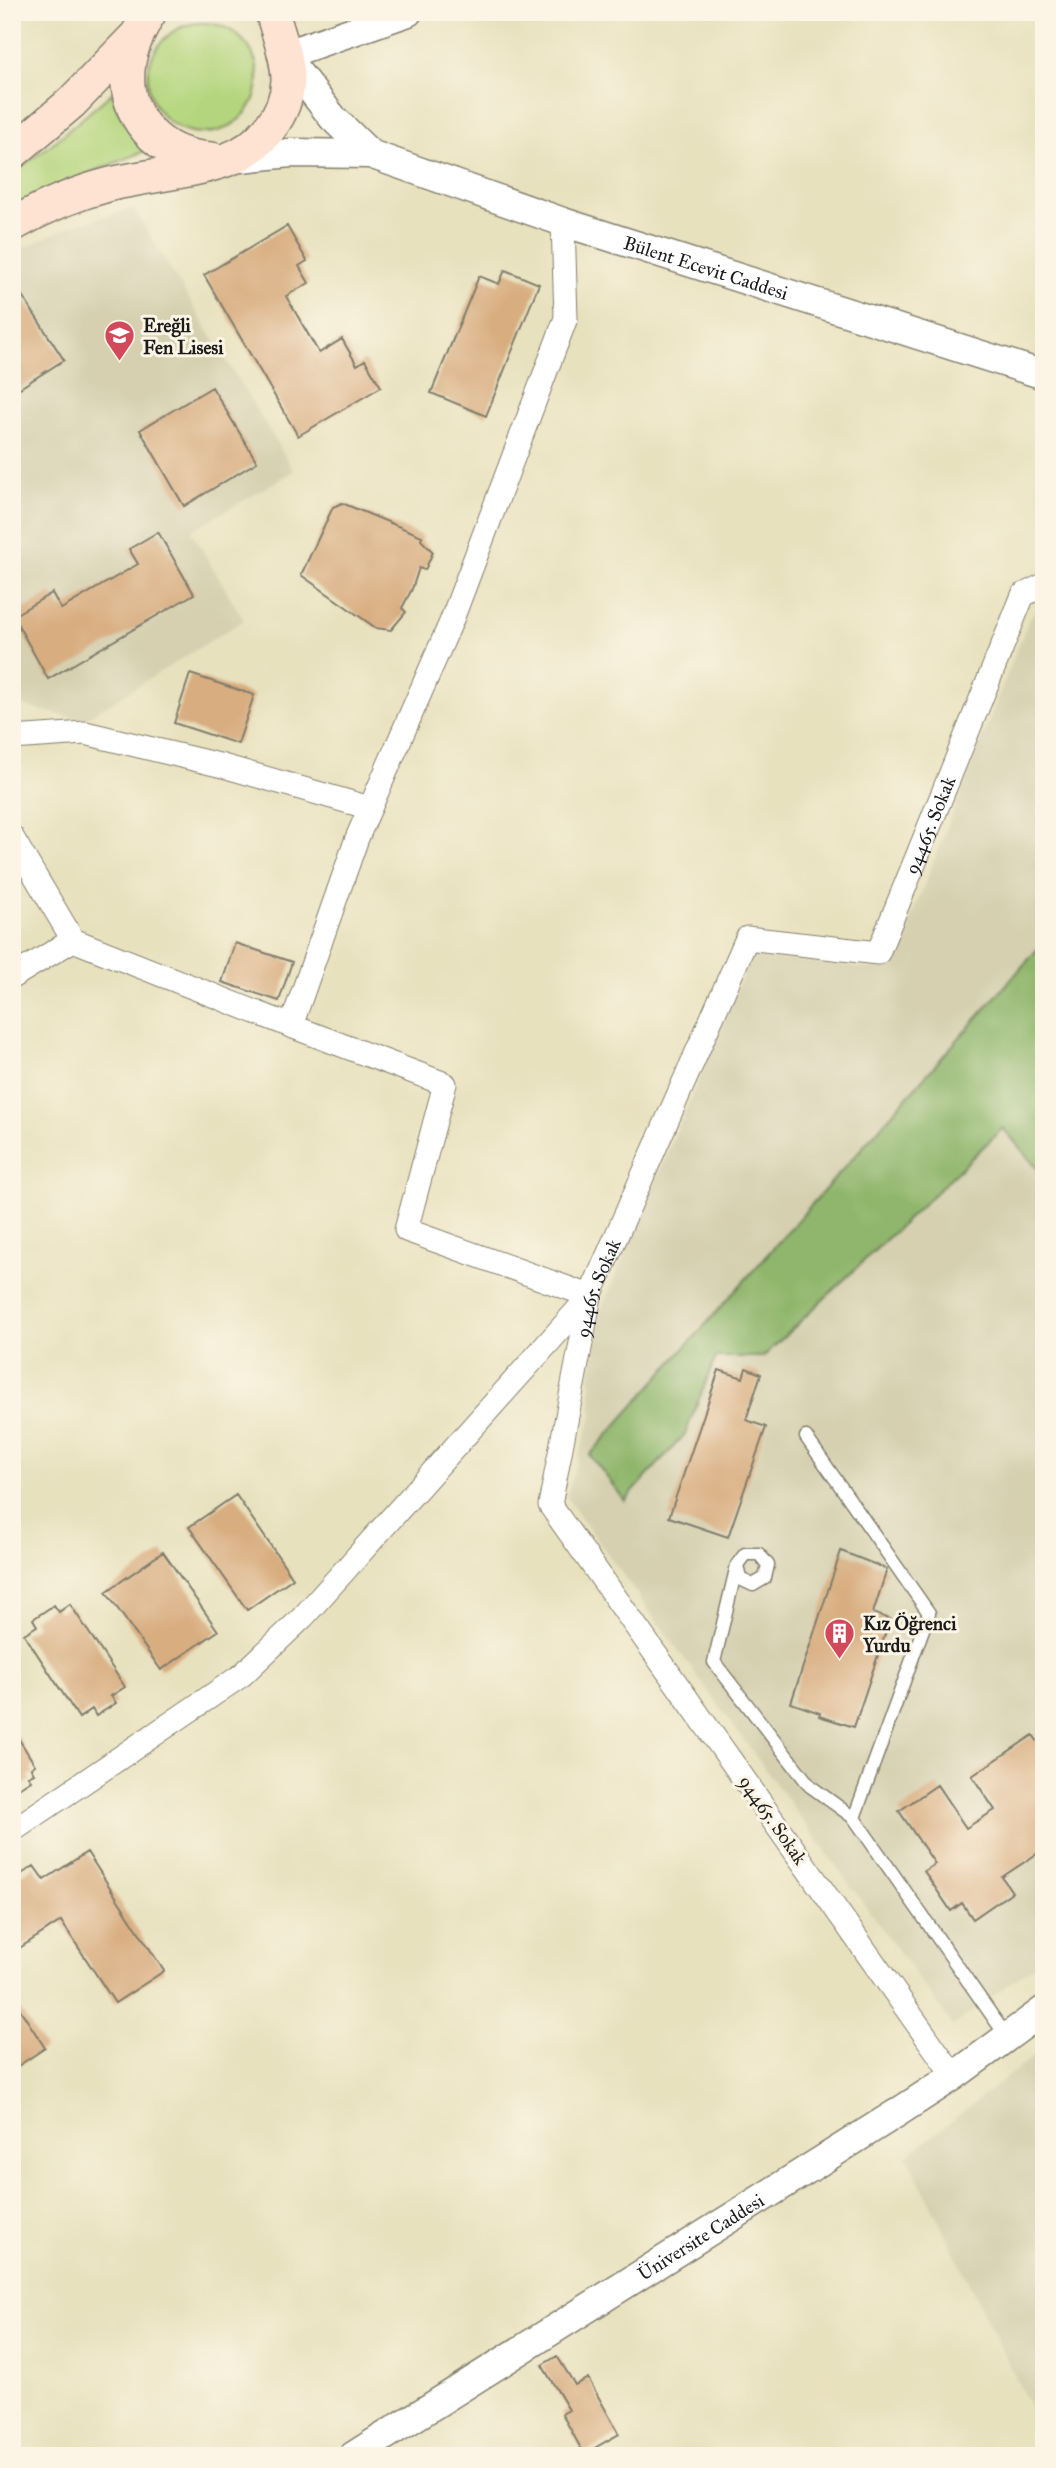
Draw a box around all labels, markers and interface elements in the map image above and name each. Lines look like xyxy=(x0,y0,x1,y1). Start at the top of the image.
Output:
street label: Bülent Ecevit Caddesi xyxy=(621,231,791,304)
place label: Ereğli Fen Lisesi xyxy=(143,314,224,359)
school or university icon: Ereğli Fen Lisesi xyxy=(103,319,137,363)
street label: 94465. Sokak xyxy=(900,773,960,878)
street label: 94465. Sokak xyxy=(571,1235,625,1340)
place label: Kız Öğrenci Yurdu xyxy=(862,1611,957,1657)
building icon: Kız Öğrenci Yurdu xyxy=(823,1617,857,1661)
street label: 94465. Sokak xyxy=(734,1771,812,1869)
street label: Üniversite Caddesi xyxy=(633,2188,768,2285)

